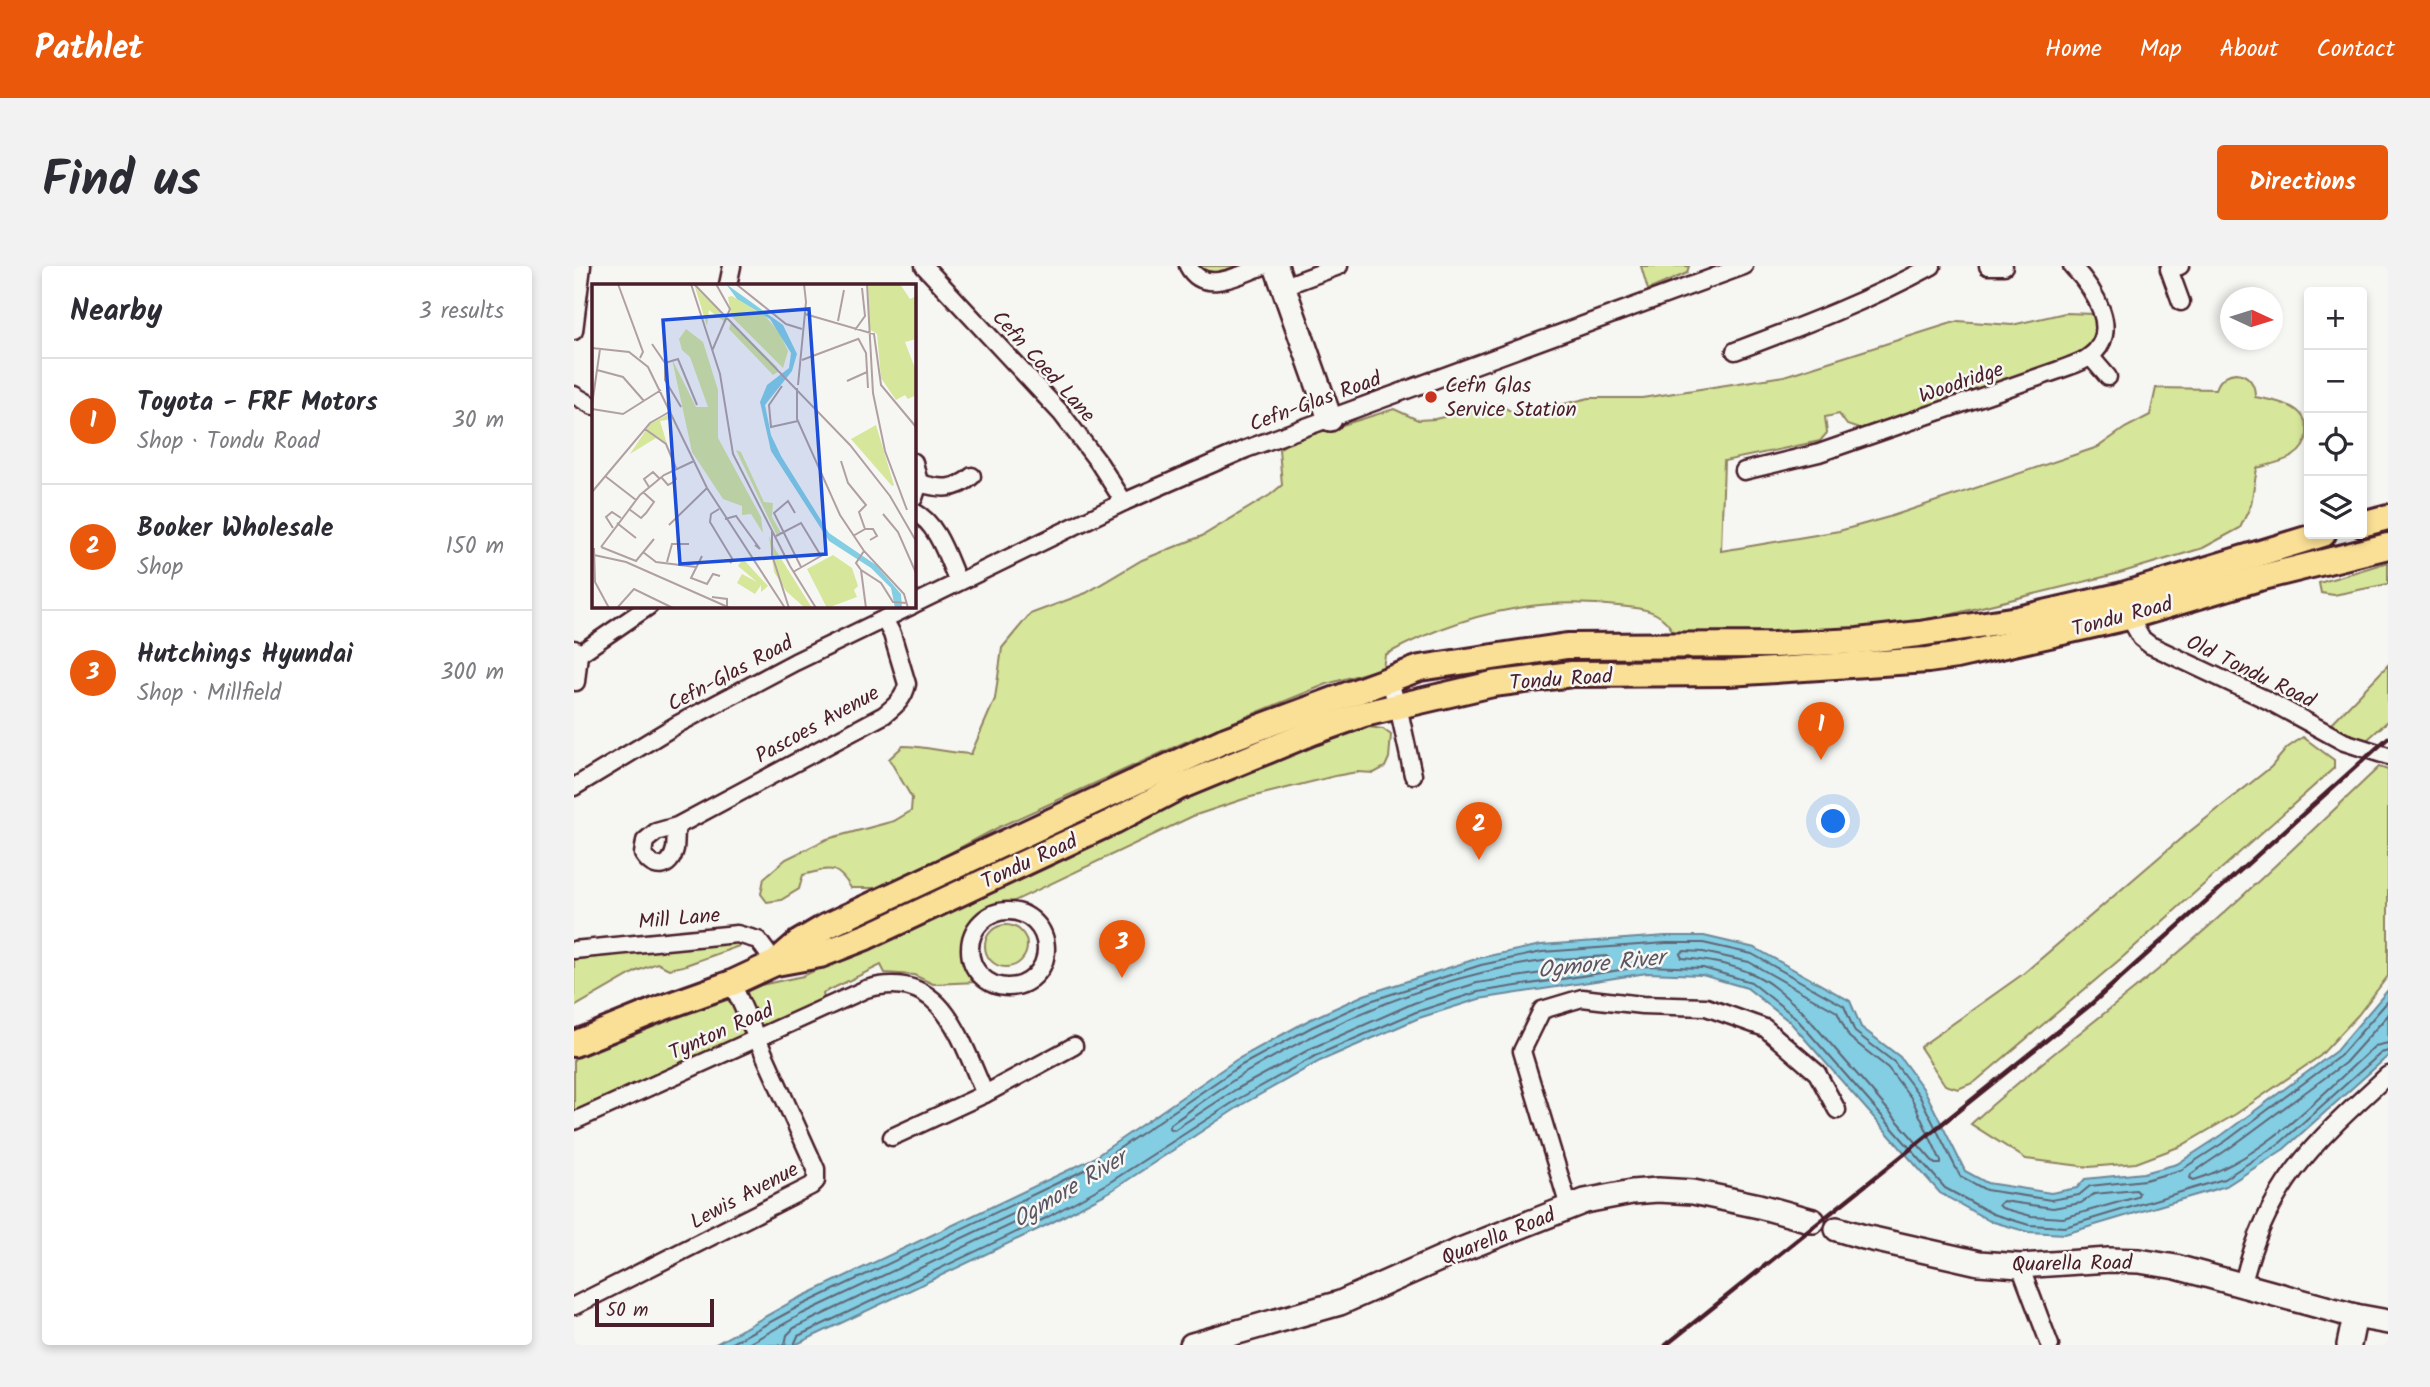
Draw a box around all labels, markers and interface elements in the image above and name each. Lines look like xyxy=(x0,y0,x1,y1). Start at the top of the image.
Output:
text: Pathlet xyxy=(35,23,143,76)
text: Home xyxy=(2045,30,2102,69)
text: Map xyxy=(2140,30,2182,69)
text: About xyxy=(2220,30,2278,69)
text: Contact xyxy=(2316,30,2395,69)
text: Find us xyxy=(42,143,200,221)
button: Directions xyxy=(2217,145,2388,220)
inset map xyxy=(592,284,915,607)
north arrow xyxy=(2220,287,2283,350)
map controls xyxy=(2304,287,2367,539)
button: + xyxy=(2304,287,2367,350)
text: Nearby xyxy=(70,288,162,336)
text: 3 results xyxy=(418,294,504,330)
street label: Cefn Coed Lane xyxy=(983,303,1103,431)
button: − xyxy=(2304,350,2367,413)
street label: Woodridge xyxy=(1915,353,2009,413)
street label: Cefn-Glas Road xyxy=(1245,363,1387,442)
place label: Cefn Glas Service Station xyxy=(1445,370,1577,427)
text: Toyota - FRF Motors xyxy=(137,382,378,424)
marker: Cefn Glas Service Station xyxy=(1423,389,1439,405)
text: 1 xyxy=(90,403,96,439)
text: 30 m xyxy=(452,403,504,439)
button: locate xyxy=(2304,413,2367,476)
text: Shop · Tondu Road xyxy=(137,424,320,460)
button: layers xyxy=(2304,476,2367,539)
text: Booker Wholesale xyxy=(137,508,333,550)
text: 2 xyxy=(86,529,100,565)
text: 150 m xyxy=(445,529,504,565)
text: Shop xyxy=(137,550,183,586)
street label: Tondu Road xyxy=(2068,588,2177,647)
street label: Cefn-Glas Road xyxy=(662,627,800,721)
street label: Old Tondu Road xyxy=(2180,627,2321,718)
text: Hutchings Hyundai xyxy=(137,634,353,676)
text: 3 xyxy=(87,655,99,691)
text: 300 m xyxy=(440,655,504,691)
street label: Tondu Road xyxy=(1509,660,1614,701)
text: Shop · Millfield xyxy=(137,676,281,712)
street label: Pascoes Avenue xyxy=(750,677,886,773)
pin: 1 xyxy=(1798,702,1844,760)
pin: 2 xyxy=(1456,802,1502,860)
your location xyxy=(1816,804,1850,838)
street label: Tondu Road xyxy=(976,825,1084,899)
street label: Mill Lane xyxy=(637,899,722,940)
pin: 3 xyxy=(1099,920,1145,978)
water label: Ogmore River xyxy=(1536,940,1671,990)
street label: Tynton Road xyxy=(664,994,780,1070)
water label: Ogmore River xyxy=(1006,1139,1138,1238)
street label: Lewis Avenue xyxy=(684,1154,806,1239)
street label: Quarella Road xyxy=(1437,1199,1561,1275)
street label: Quarella Road xyxy=(2012,1247,2133,1282)
scale bar xyxy=(595,1296,714,1328)
text: 50 m xyxy=(606,1296,648,1326)

